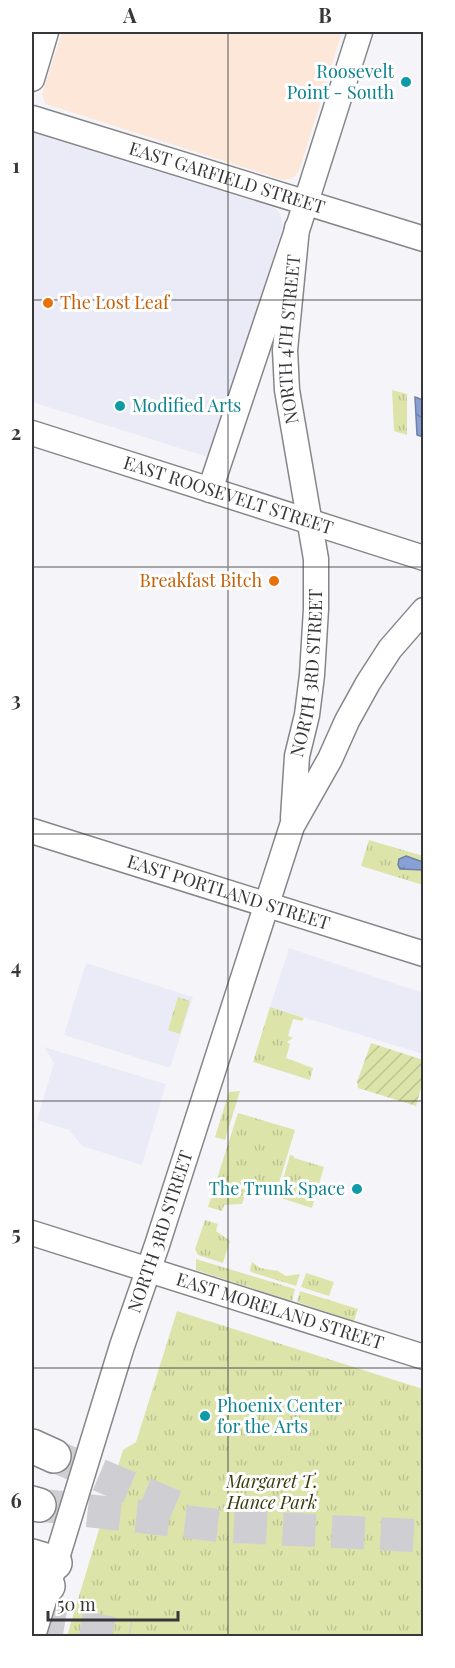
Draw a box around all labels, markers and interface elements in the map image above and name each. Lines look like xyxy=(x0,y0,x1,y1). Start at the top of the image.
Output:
text: A xyxy=(122,1,137,28)
text: B xyxy=(318,1,332,28)
place label: Roosevelt Point - South xyxy=(287,59,395,104)
marker: Roosevelt Point - South xyxy=(399,75,413,89)
street label: EAST GARFIELD STREET xyxy=(126,136,328,219)
text: 1 xyxy=(12,151,20,178)
street label: NORTH 4TH STREET xyxy=(272,253,305,426)
place label: The Lost Leaf xyxy=(60,290,171,314)
marker: The Lost Leaf xyxy=(41,296,55,310)
place label: Modified Arts xyxy=(132,393,241,417)
marker: Modified Arts xyxy=(113,399,127,413)
text: 2 xyxy=(11,418,21,445)
street label: EAST ROOSEVELT STREET xyxy=(121,450,337,539)
place label: Breakfast Bitch xyxy=(140,568,262,592)
marker: Breakfast Bitch xyxy=(267,574,281,588)
street label: NORTH 3RD STREET xyxy=(284,589,327,760)
text: 3 xyxy=(11,685,21,712)
street label: EAST PORTLAND STREET xyxy=(124,849,333,935)
text: 4 xyxy=(11,952,21,979)
street label: NORTH 3RD STREET xyxy=(121,1147,198,1316)
place label: The Trunk Space xyxy=(209,1176,345,1200)
marker: The Trunk Space xyxy=(350,1182,364,1196)
text: 5 xyxy=(11,1219,21,1246)
street label: EAST MORELAND STREET xyxy=(174,1266,387,1355)
place label: Phoenix Center for the Arts xyxy=(217,1393,342,1438)
marker: Phoenix Center for the Arts xyxy=(198,1409,212,1423)
park label: Margaret T. Hance Park xyxy=(225,1469,318,1514)
text: 6 xyxy=(10,1486,22,1513)
scale bar xyxy=(48,1584,178,1622)
text: 50 m xyxy=(57,1592,96,1616)

